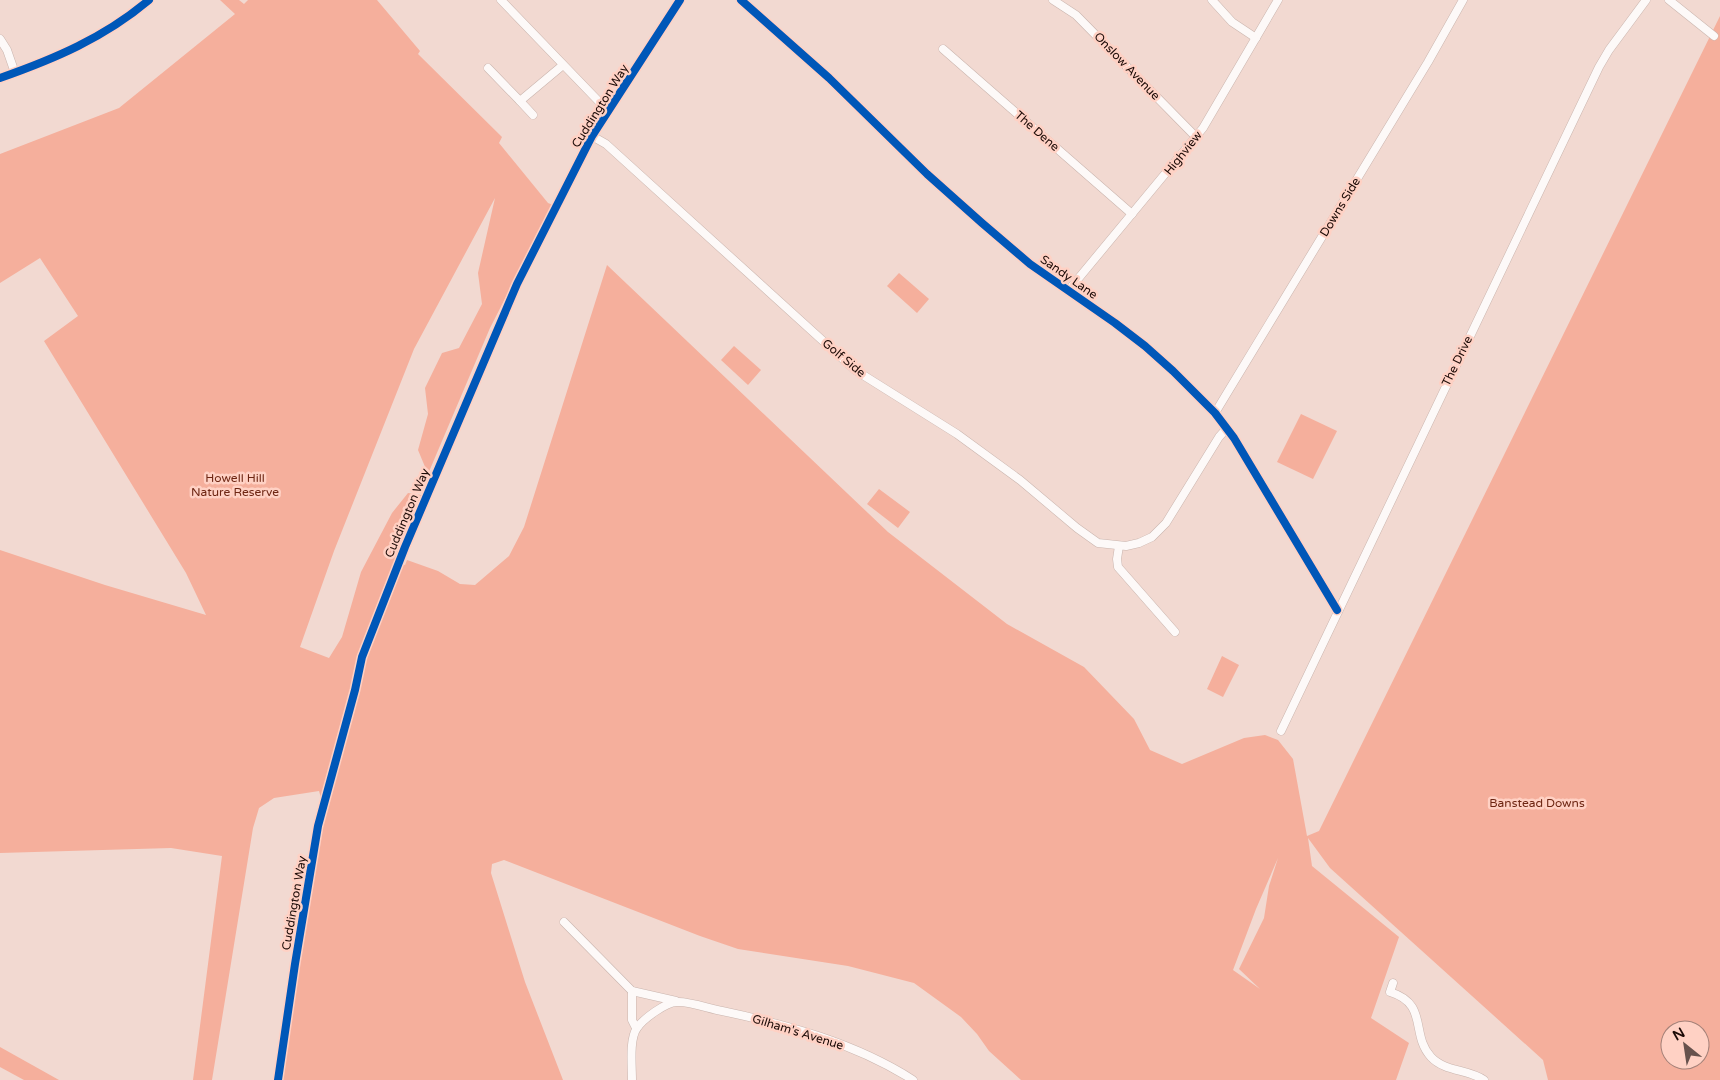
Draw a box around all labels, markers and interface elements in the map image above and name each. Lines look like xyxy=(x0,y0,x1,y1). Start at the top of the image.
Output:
street label: Onslow Avenue xyxy=(1091,29,1163,103)
street label: Cuddington Way xyxy=(569,61,632,150)
street label: The Dene xyxy=(1012,108,1062,154)
street label: Highview xyxy=(1161,128,1205,178)
street label: Downs Side xyxy=(1317,175,1363,239)
street label: Sandy Lane xyxy=(1038,252,1100,302)
street label: The Drive xyxy=(1439,333,1475,388)
street label: Golf Side xyxy=(820,336,868,380)
street label: Cuddington Way xyxy=(382,466,432,560)
park label: Howell Hill Nature Reserve xyxy=(191,471,279,499)
park label: Banstead Downs xyxy=(1489,796,1585,810)
street label: Cuddington Way xyxy=(279,854,309,951)
street label: Gilham's Avenue xyxy=(751,1011,845,1053)
north arrow xyxy=(1660,1020,1710,1070)
text: N xyxy=(1670,1024,1688,1044)

